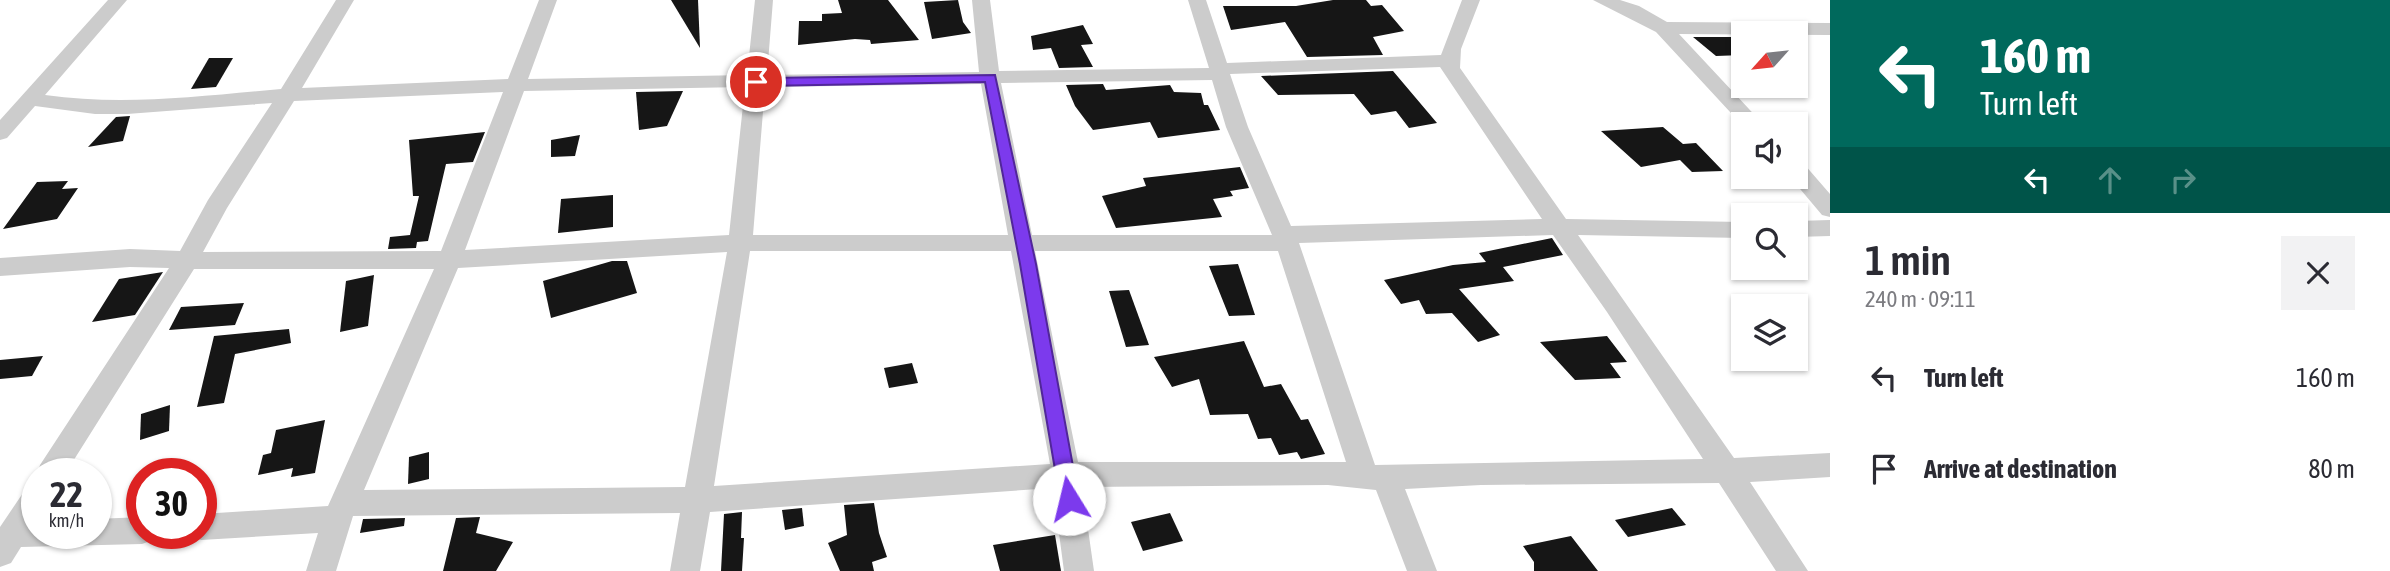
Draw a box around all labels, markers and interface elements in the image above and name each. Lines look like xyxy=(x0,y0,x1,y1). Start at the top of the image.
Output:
north arrow xyxy=(1731,21,1808,98)
map controls xyxy=(1731,21,1808,371)
text: 160 m xyxy=(1980,27,2091,83)
icon: left xyxy=(1865,28,1956,119)
pin xyxy=(726,52,786,112)
icon: arrive xyxy=(737,63,775,101)
text: Turn left xyxy=(1980,85,2078,122)
button: sound xyxy=(1731,112,1808,189)
icon: left xyxy=(2018,161,2056,199)
icon: ahead xyxy=(2091,161,2129,199)
icon: right xyxy=(2164,161,2202,199)
button: search xyxy=(1731,203,1808,280)
text: 1 min xyxy=(1865,236,1951,284)
button: close xyxy=(2281,236,2355,310)
text: 240 m · 09:11 xyxy=(1865,286,1976,312)
button: layers xyxy=(1731,294,1808,371)
icon: left xyxy=(1865,359,1903,397)
text: Turn left xyxy=(1924,363,2004,393)
text: 160 m xyxy=(2296,363,2355,393)
icon: arrive xyxy=(1865,450,1903,488)
text: Arrive at destination xyxy=(1924,454,2117,484)
text: 80 m xyxy=(2308,454,2355,484)
speed limit sign: 30 xyxy=(126,458,217,549)
position arrow xyxy=(1032,462,1106,536)
text: 22 xyxy=(50,474,83,514)
text: km/h xyxy=(49,510,84,531)

